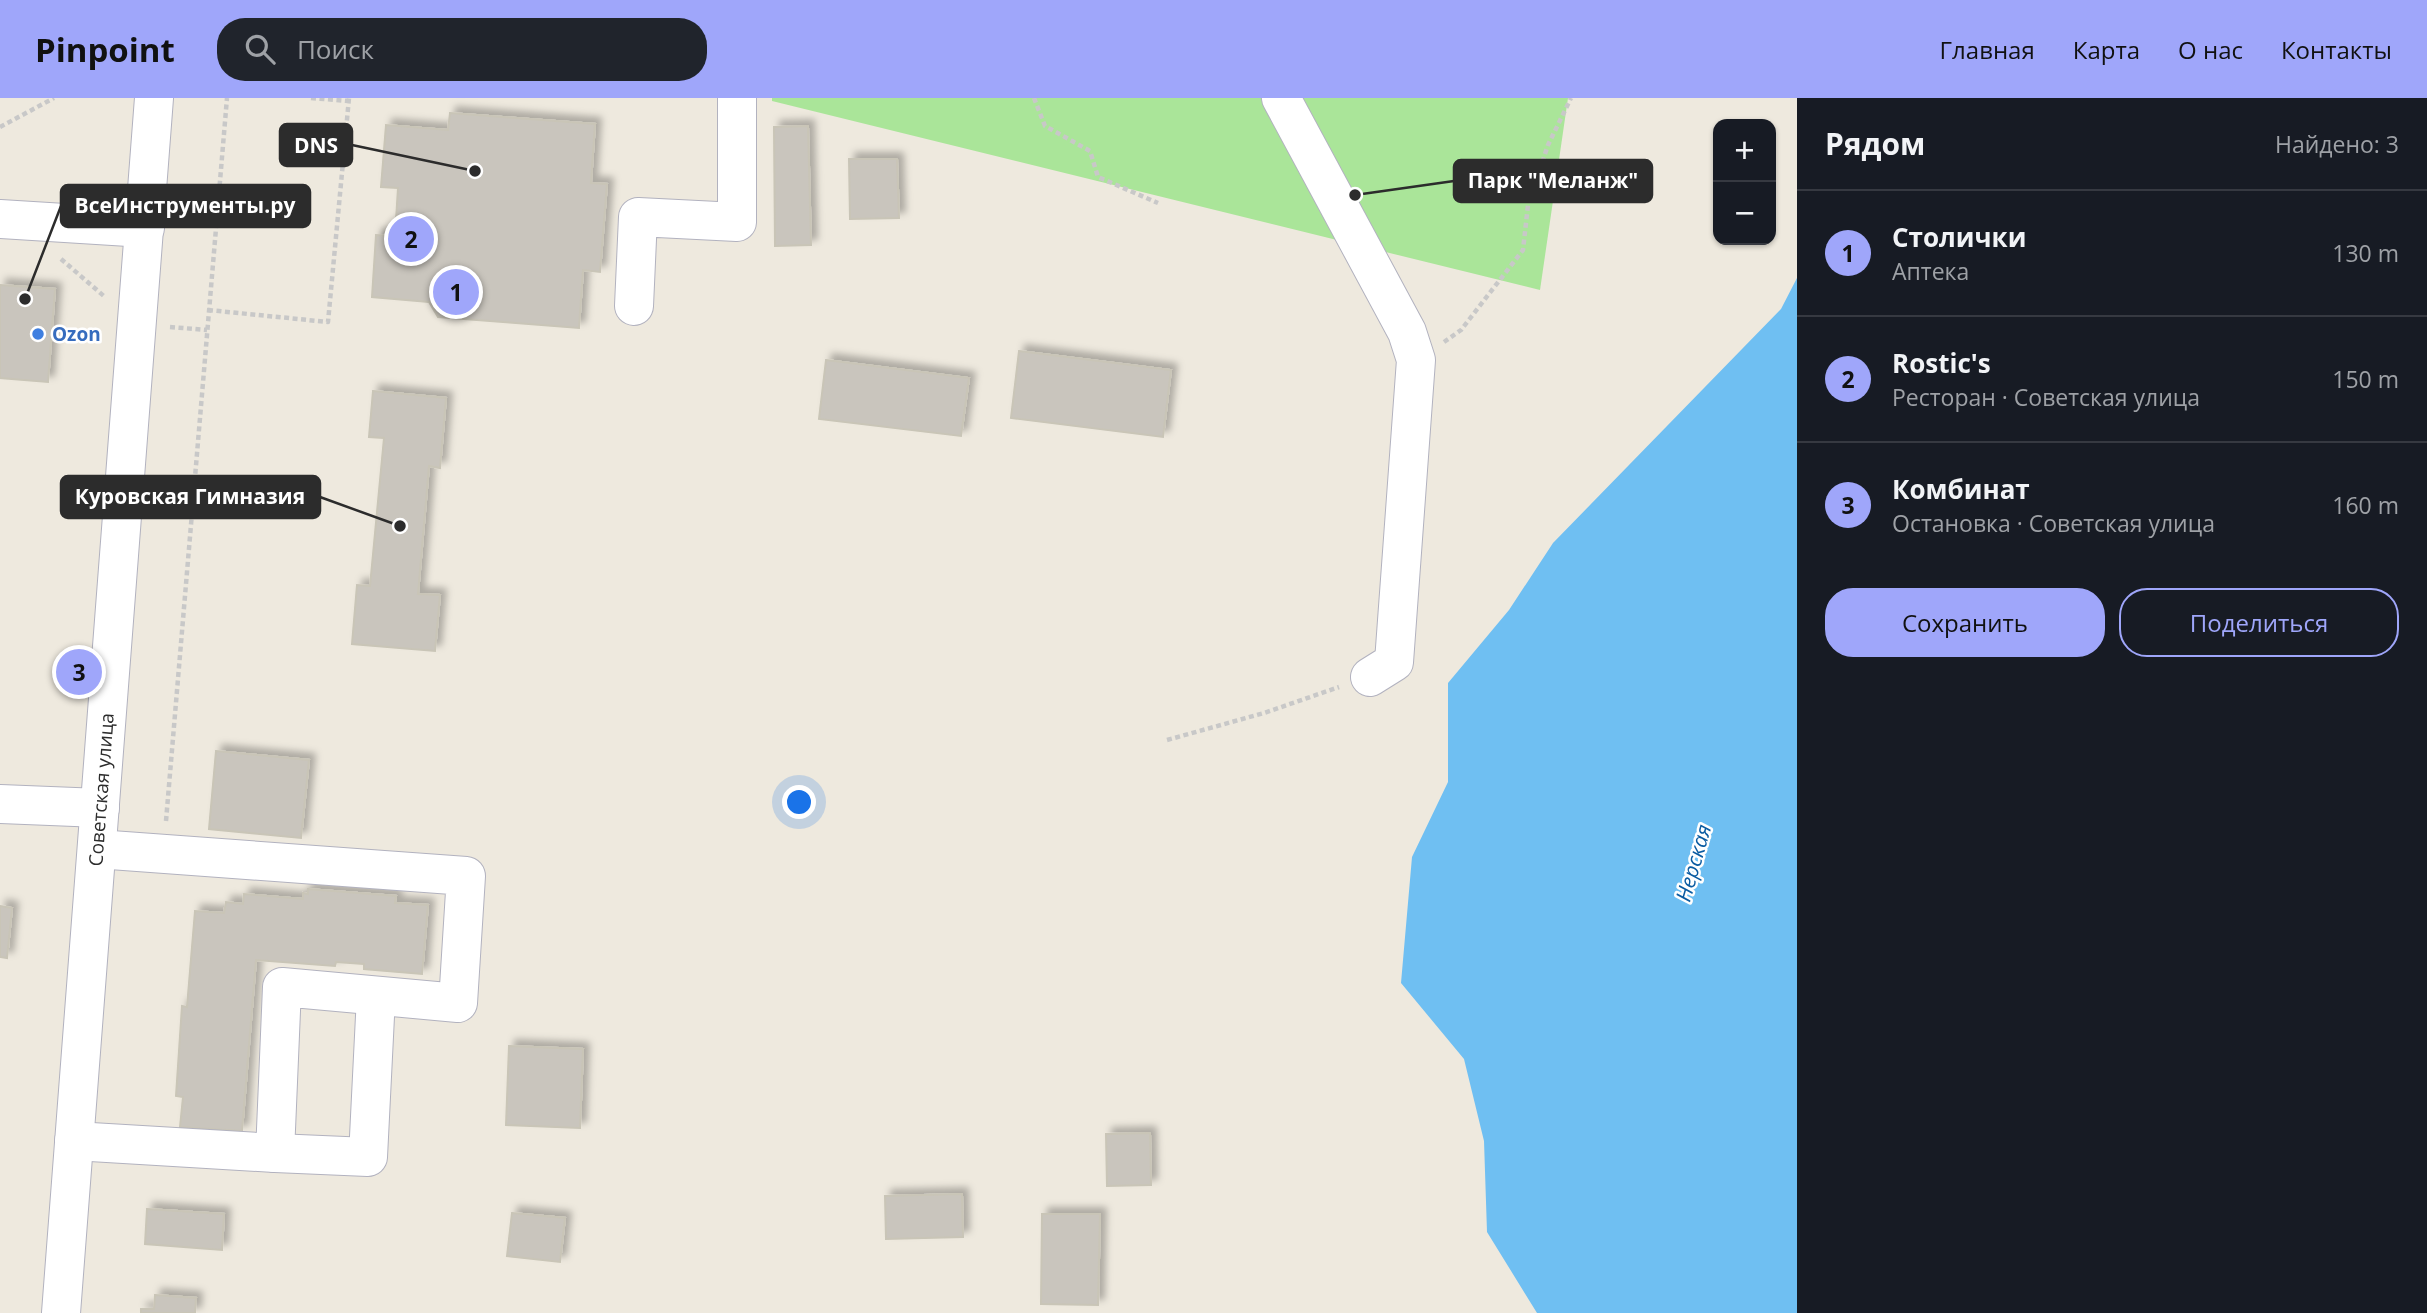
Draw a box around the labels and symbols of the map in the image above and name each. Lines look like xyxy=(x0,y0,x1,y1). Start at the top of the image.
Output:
callout: DNS xyxy=(280,124,352,166)
text: DNS xyxy=(294,131,338,159)
callout: Парк "Меланж" xyxy=(1454,160,1652,202)
text: Парк "Меланж" xyxy=(1468,166,1638,194)
callout: ВсеИнструменты.ру xyxy=(61,185,310,227)
text: ВсеИнструменты.ру xyxy=(75,191,295,219)
pin: 2 xyxy=(388,213,434,265)
pin: 1 xyxy=(433,266,479,318)
place label: Ozon xyxy=(52,321,101,347)
marker: Ozon xyxy=(30,326,46,342)
callout: Куровская Гимназия xyxy=(61,476,320,518)
text: Куровская Гимназия xyxy=(75,482,305,510)
pin: 3 xyxy=(56,646,102,698)
street label: Советская улица xyxy=(82,712,120,867)
your location xyxy=(782,785,816,819)
water label: Нерская xyxy=(1669,821,1717,905)

